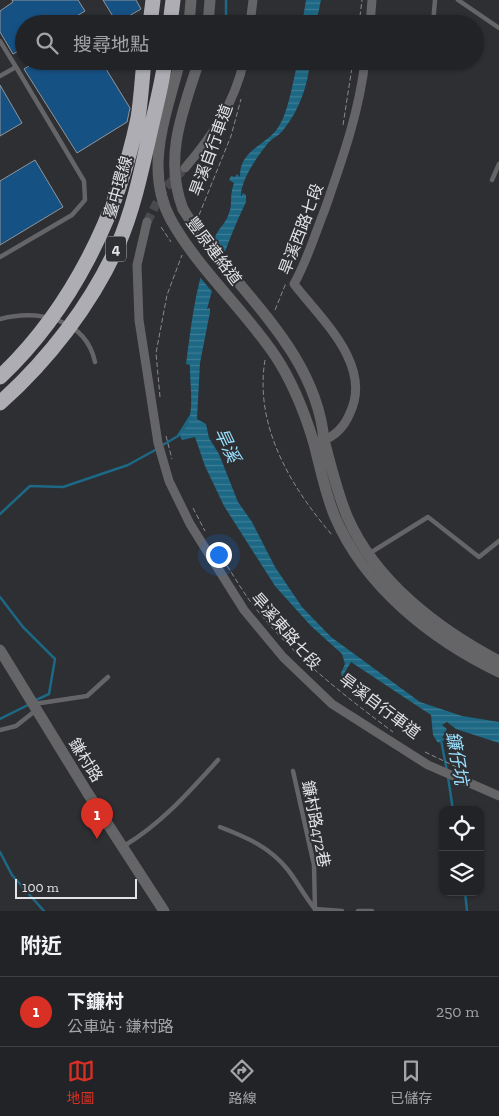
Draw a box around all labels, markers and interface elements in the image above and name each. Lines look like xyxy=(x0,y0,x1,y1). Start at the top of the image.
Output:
search box xyxy=(15,15,484,70)
icon: search xyxy=(33,29,61,57)
text: 搜尋地點 xyxy=(73,33,149,56)
street label: 旱溪自行車道 xyxy=(186,102,236,198)
street label: 臺中環線 xyxy=(100,154,136,220)
street label: 旱溪西路七段 xyxy=(275,181,327,277)
street label: 豐原連絡道 xyxy=(182,213,246,289)
road number: 4 xyxy=(106,236,126,262)
water label: 旱溪 xyxy=(209,424,246,469)
your location xyxy=(206,542,232,568)
street label: 旱溪東路七段 xyxy=(247,589,325,673)
street label: 旱溪自行車道 xyxy=(336,670,424,742)
water label: 鐮仔坑 xyxy=(441,730,473,789)
street label: 鎌村路 xyxy=(65,735,107,785)
street label: 鐮村路472巷 xyxy=(298,779,334,869)
pin: 1 xyxy=(81,798,113,839)
map controls xyxy=(439,806,484,896)
button: locate xyxy=(439,806,484,851)
button: layers xyxy=(439,851,484,896)
scale bar xyxy=(15,876,138,899)
text: 100 m xyxy=(22,879,59,896)
text: 附近 xyxy=(20,933,62,958)
text: 下鐮村 xyxy=(67,990,124,1013)
text: 1 xyxy=(33,1002,39,1021)
text: 250 m xyxy=(436,1002,479,1021)
text: 公車站 · 鎌村路 xyxy=(67,1017,174,1036)
tab: 地圖 xyxy=(67,1057,95,1107)
tab: 路線 xyxy=(228,1057,256,1107)
tab: 已儲存 xyxy=(390,1057,432,1107)

